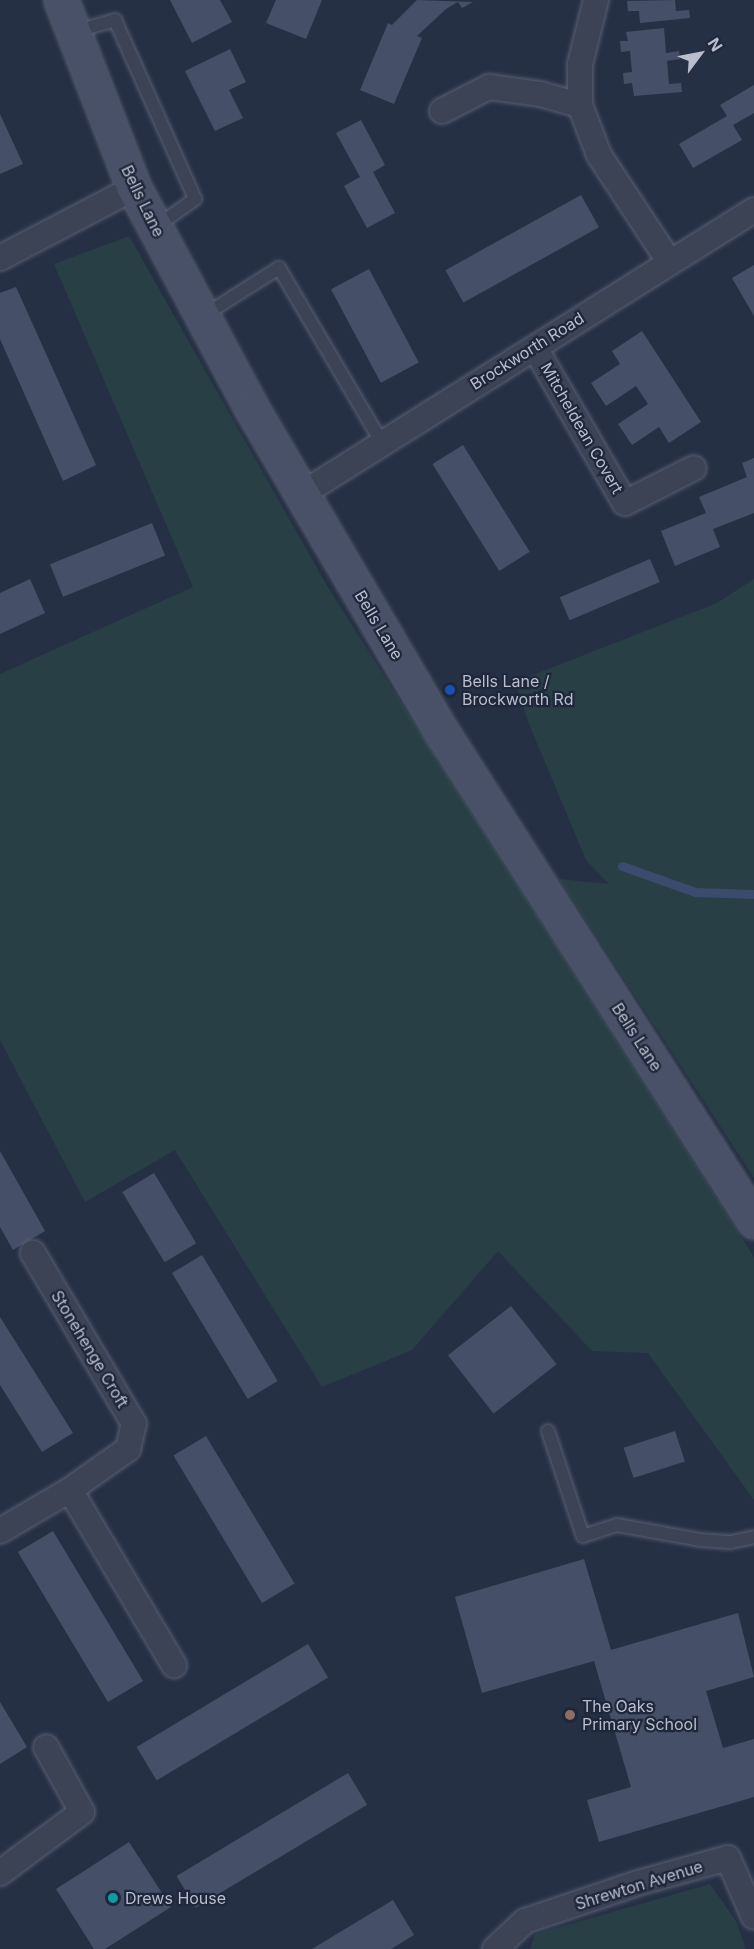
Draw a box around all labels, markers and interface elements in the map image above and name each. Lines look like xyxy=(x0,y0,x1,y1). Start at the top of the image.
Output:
north arrow xyxy=(670,24,730,84)
text: N xyxy=(704,34,727,55)
street label: Bells Lane xyxy=(117,162,169,240)
street label: Brockworth Road xyxy=(467,308,587,394)
street label: Mitcheldean Covert xyxy=(537,359,627,497)
street label: Bells Lane xyxy=(351,587,407,663)
place label: Bells Lane / Brockworth Rd xyxy=(462,671,573,709)
marker: Bells Lane / Brockworth Rd xyxy=(443,683,457,697)
street label: Bells Lane xyxy=(608,999,666,1075)
street label: Stonehenge Croft xyxy=(47,1287,133,1411)
place label: The Oaks Primary School xyxy=(582,1696,697,1734)
marker: The Oaks Primary School xyxy=(563,1708,577,1722)
street label: Shrewton Avenue xyxy=(573,1856,705,1914)
place label: Drews House xyxy=(125,1888,226,1908)
marker: Drews House xyxy=(106,1891,120,1905)

